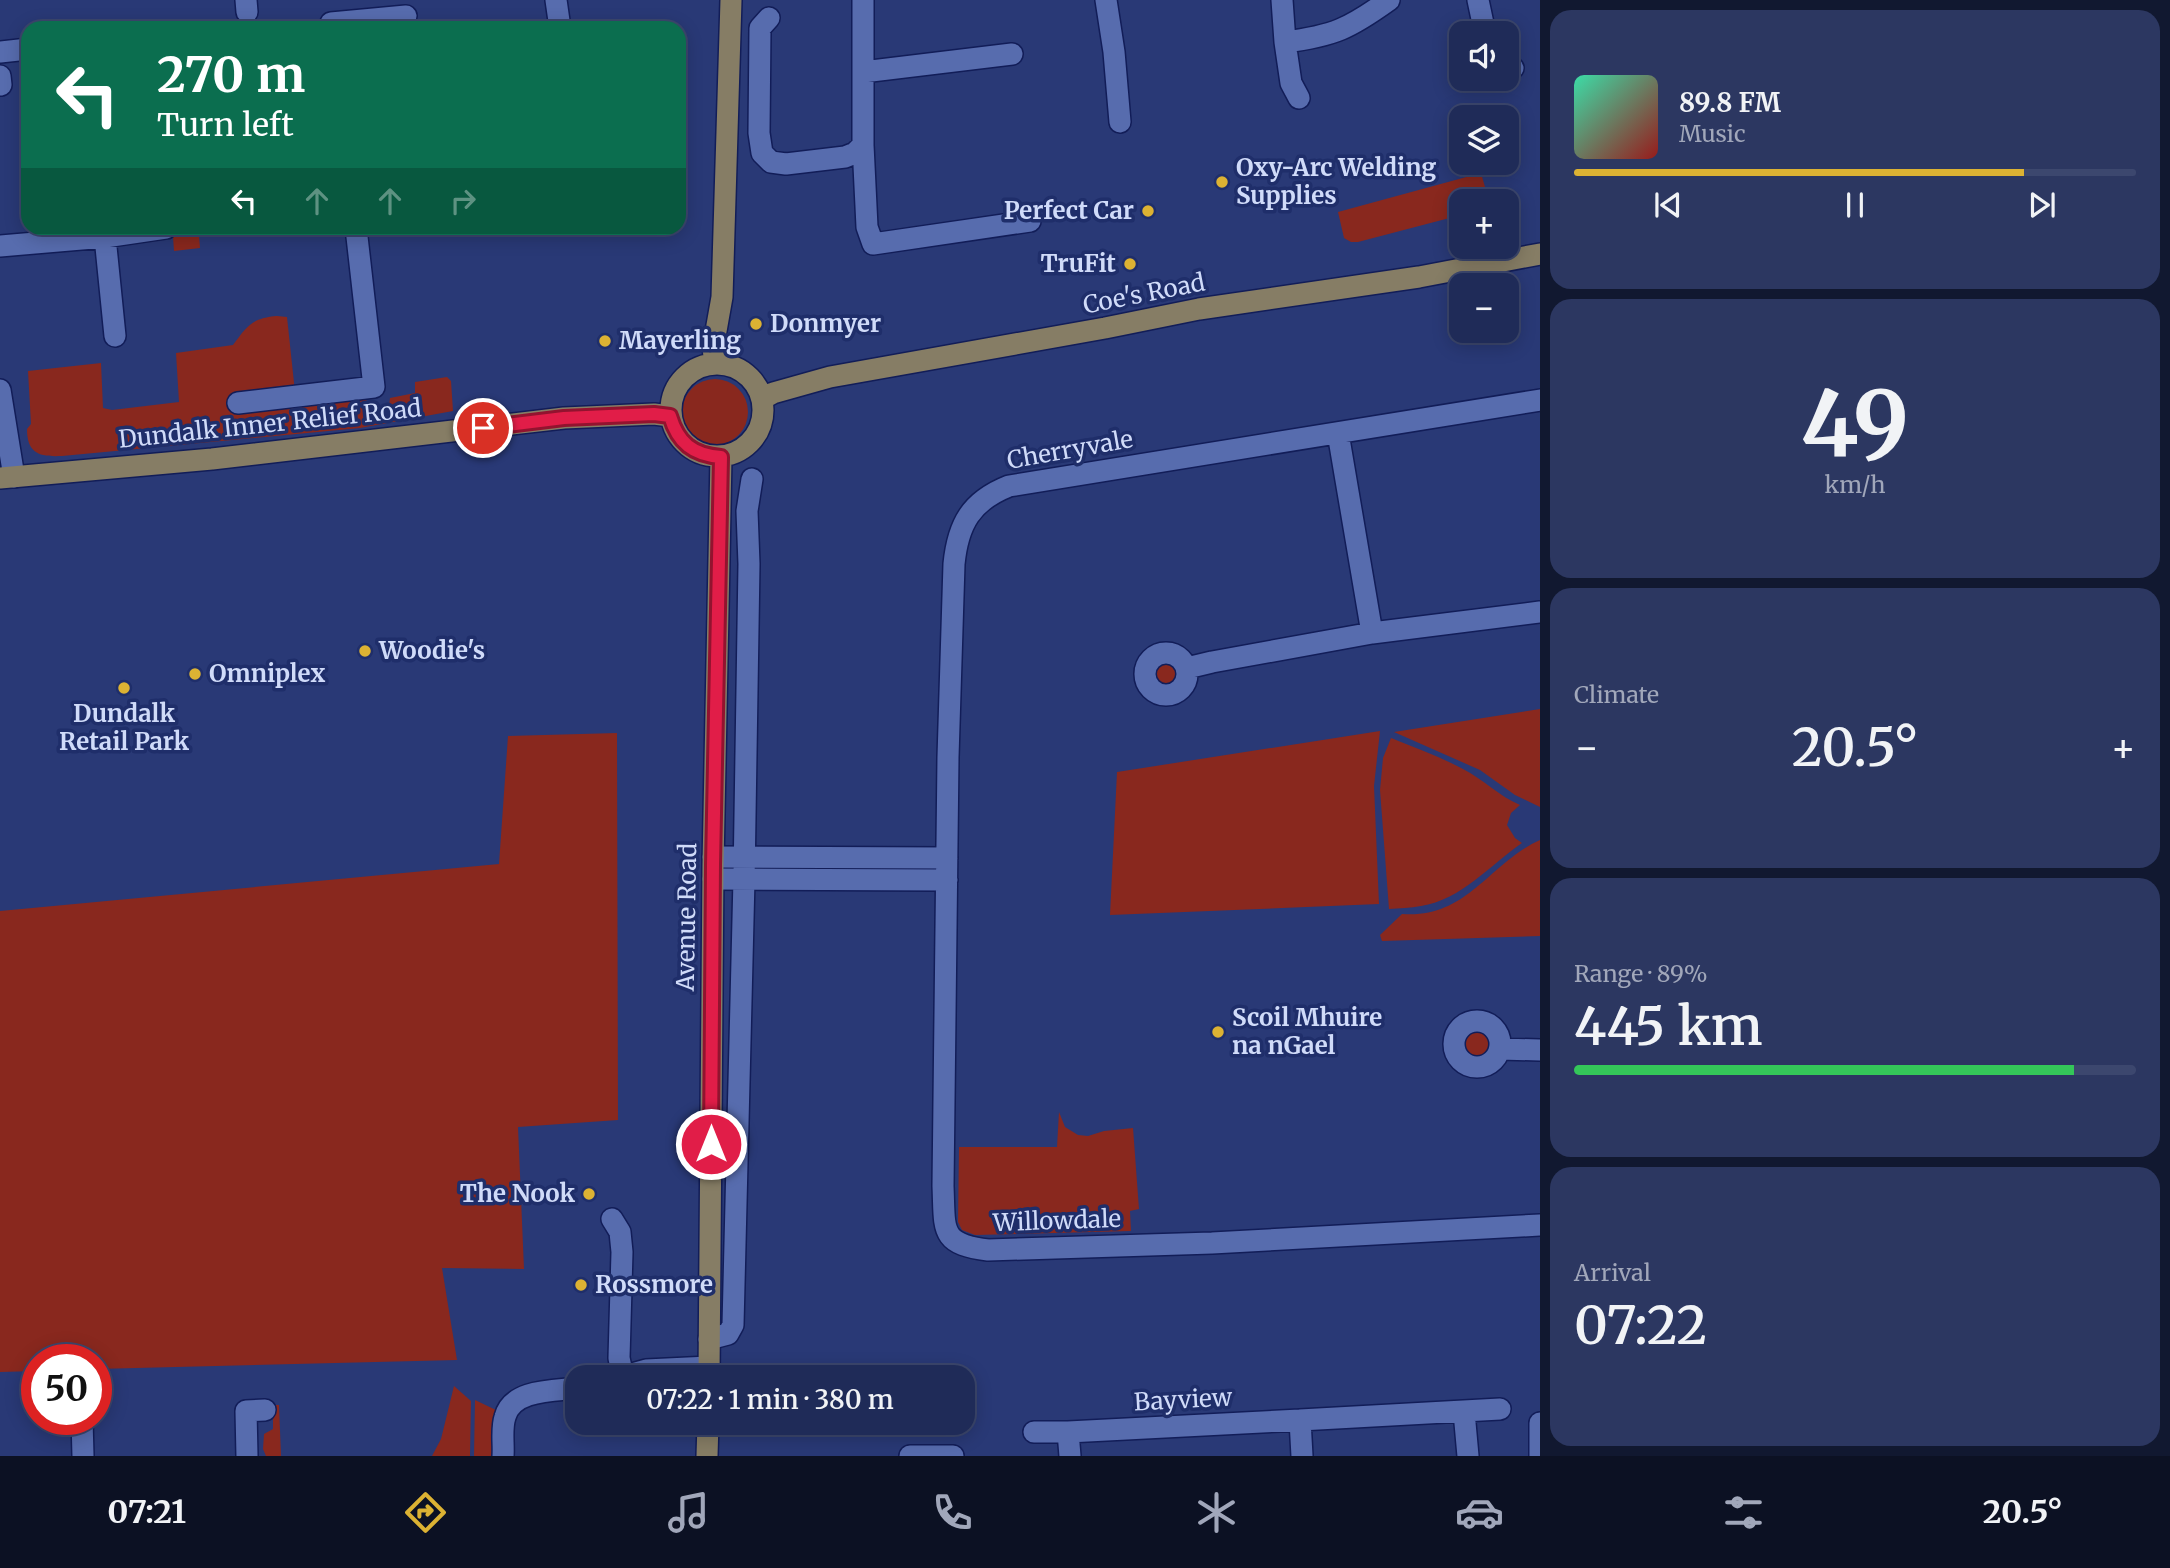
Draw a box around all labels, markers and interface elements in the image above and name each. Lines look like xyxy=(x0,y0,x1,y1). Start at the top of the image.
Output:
map controls xyxy=(1449,21,1519,343)
button: sound xyxy=(1449,21,1519,91)
text: 270 m xyxy=(157,44,305,105)
icon: left xyxy=(42,49,133,140)
text: 89.8 FM xyxy=(1679,86,1781,119)
text: Turn left xyxy=(157,105,294,145)
button: layers xyxy=(1449,105,1519,175)
text: Music xyxy=(1679,119,1746,148)
place label: Oxy-Arc Welding Supplies xyxy=(1236,152,1436,211)
marker: Oxy-Arc Welding Supplies xyxy=(1214,174,1230,190)
icon: left xyxy=(225,182,263,220)
icon: ahead xyxy=(298,182,336,220)
icon: ahead xyxy=(371,182,409,220)
icon: right xyxy=(444,182,482,220)
icon: previous xyxy=(1649,186,1687,224)
icon: pause xyxy=(1836,186,1874,224)
icon: next xyxy=(2023,186,2061,224)
button: + xyxy=(1449,189,1519,259)
place label: Perfect Car xyxy=(1004,195,1134,226)
marker: Perfect Car xyxy=(1140,203,1156,219)
place label: TruFit xyxy=(1041,248,1116,279)
marker: TruFit xyxy=(1122,256,1138,272)
street label: Coe's Road xyxy=(1080,267,1207,321)
button: − xyxy=(1449,273,1519,343)
place label: Donmyer xyxy=(770,308,881,339)
marker: Donmyer xyxy=(748,316,764,332)
place label: Mayerling xyxy=(619,325,741,356)
marker: Mayerling xyxy=(597,333,613,349)
text: 49 xyxy=(1801,367,1909,482)
street label: Dundalk Inner Relief Road xyxy=(117,392,423,455)
pin xyxy=(453,398,513,458)
icon: arrive xyxy=(464,409,502,447)
street label: Cherryvale xyxy=(1005,423,1135,476)
text: km/h xyxy=(1825,470,1885,499)
place label: Woodie's xyxy=(378,635,485,666)
marker: Woodie's xyxy=(357,643,373,659)
place label: Omniplex xyxy=(209,658,325,689)
marker: Omniplex xyxy=(187,666,203,682)
marker: Dundalk Retail Park xyxy=(116,680,132,696)
text: Climate xyxy=(1574,680,1659,709)
place label: Dundalk Retail Park xyxy=(59,698,189,757)
text: 20.5° xyxy=(1792,715,1918,780)
text: − xyxy=(1574,724,1599,771)
text: + xyxy=(2111,724,2136,771)
street label: Avenue Road xyxy=(670,843,703,992)
text: Range · 89% xyxy=(1574,959,1708,988)
text: 445 km xyxy=(1574,994,1763,1059)
place label: Scoil Mhuire na nGael xyxy=(1232,1002,1382,1061)
marker: Scoil Mhuire na nGael xyxy=(1210,1024,1226,1040)
position arrow xyxy=(674,1107,748,1181)
place label: The Nook xyxy=(460,1178,575,1209)
marker: The Nook xyxy=(581,1186,597,1202)
street label: Willowdale xyxy=(991,1203,1122,1238)
text: Arrival xyxy=(1574,1258,1651,1287)
place label: Rossmore xyxy=(595,1269,713,1300)
marker: Rossmore xyxy=(573,1277,589,1293)
text: 07:22 xyxy=(1574,1293,1707,1358)
speed limit sign: 50 xyxy=(21,1344,112,1435)
street label: Bayview xyxy=(1133,1381,1234,1418)
text: 07:22 · 1 min · 380 m xyxy=(646,1383,894,1416)
icon: directions xyxy=(401,1488,450,1537)
icon: music xyxy=(664,1488,713,1537)
icon: phone xyxy=(928,1488,977,1537)
icon: climate xyxy=(1192,1488,1241,1537)
icon: car xyxy=(1455,1488,1504,1537)
icon: filters xyxy=(1719,1488,1768,1537)
text: 07:21 xyxy=(107,1492,186,1532)
text: 20.5° xyxy=(1983,1492,2063,1532)

